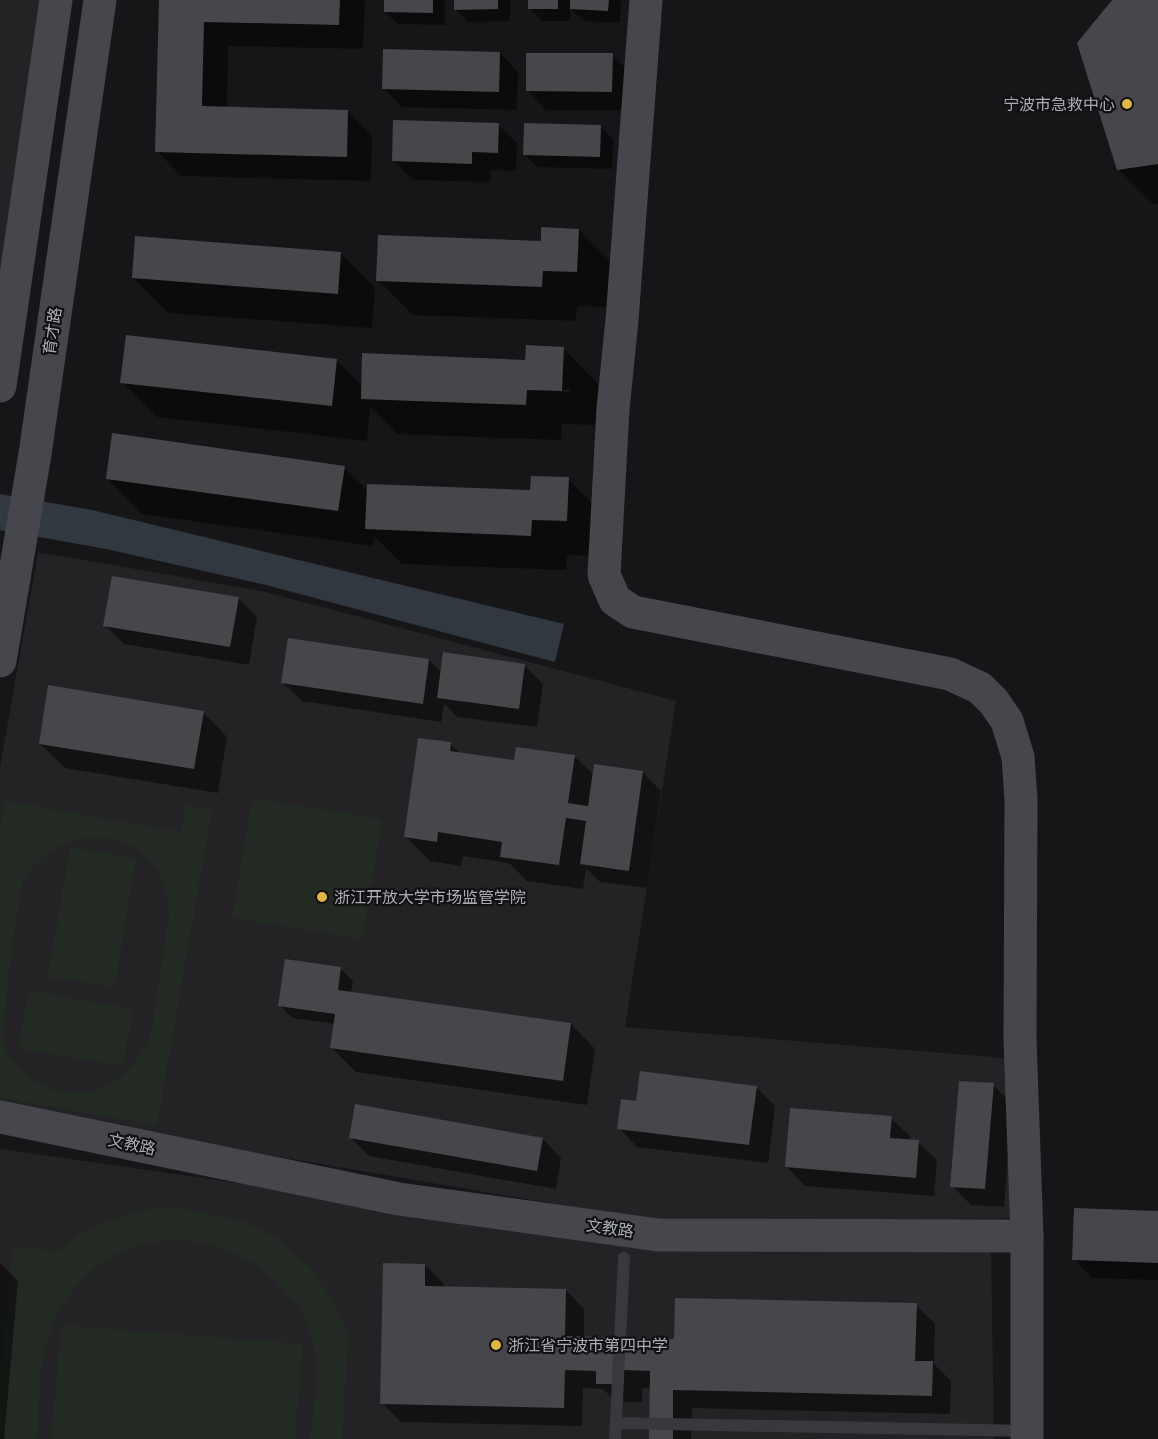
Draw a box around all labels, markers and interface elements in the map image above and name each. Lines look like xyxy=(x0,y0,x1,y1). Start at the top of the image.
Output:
place label: 宁波市急救中心 xyxy=(1003,93,1115,115)
marker: 宁波市急救中心 xyxy=(1120,97,1134,111)
street label: 育才路 xyxy=(38,306,66,356)
place label: 浙江开放大学市场监管学院 xyxy=(334,886,526,908)
marker: 浙江开放大学市场监管学院 xyxy=(315,890,329,904)
street label: 文教路 xyxy=(106,1128,158,1160)
street label: 文教路 xyxy=(585,1214,635,1242)
place label: 浙江省宁波市第四中学 xyxy=(508,1334,668,1356)
marker: 浙江省宁波市第四中学 xyxy=(489,1338,503,1352)

